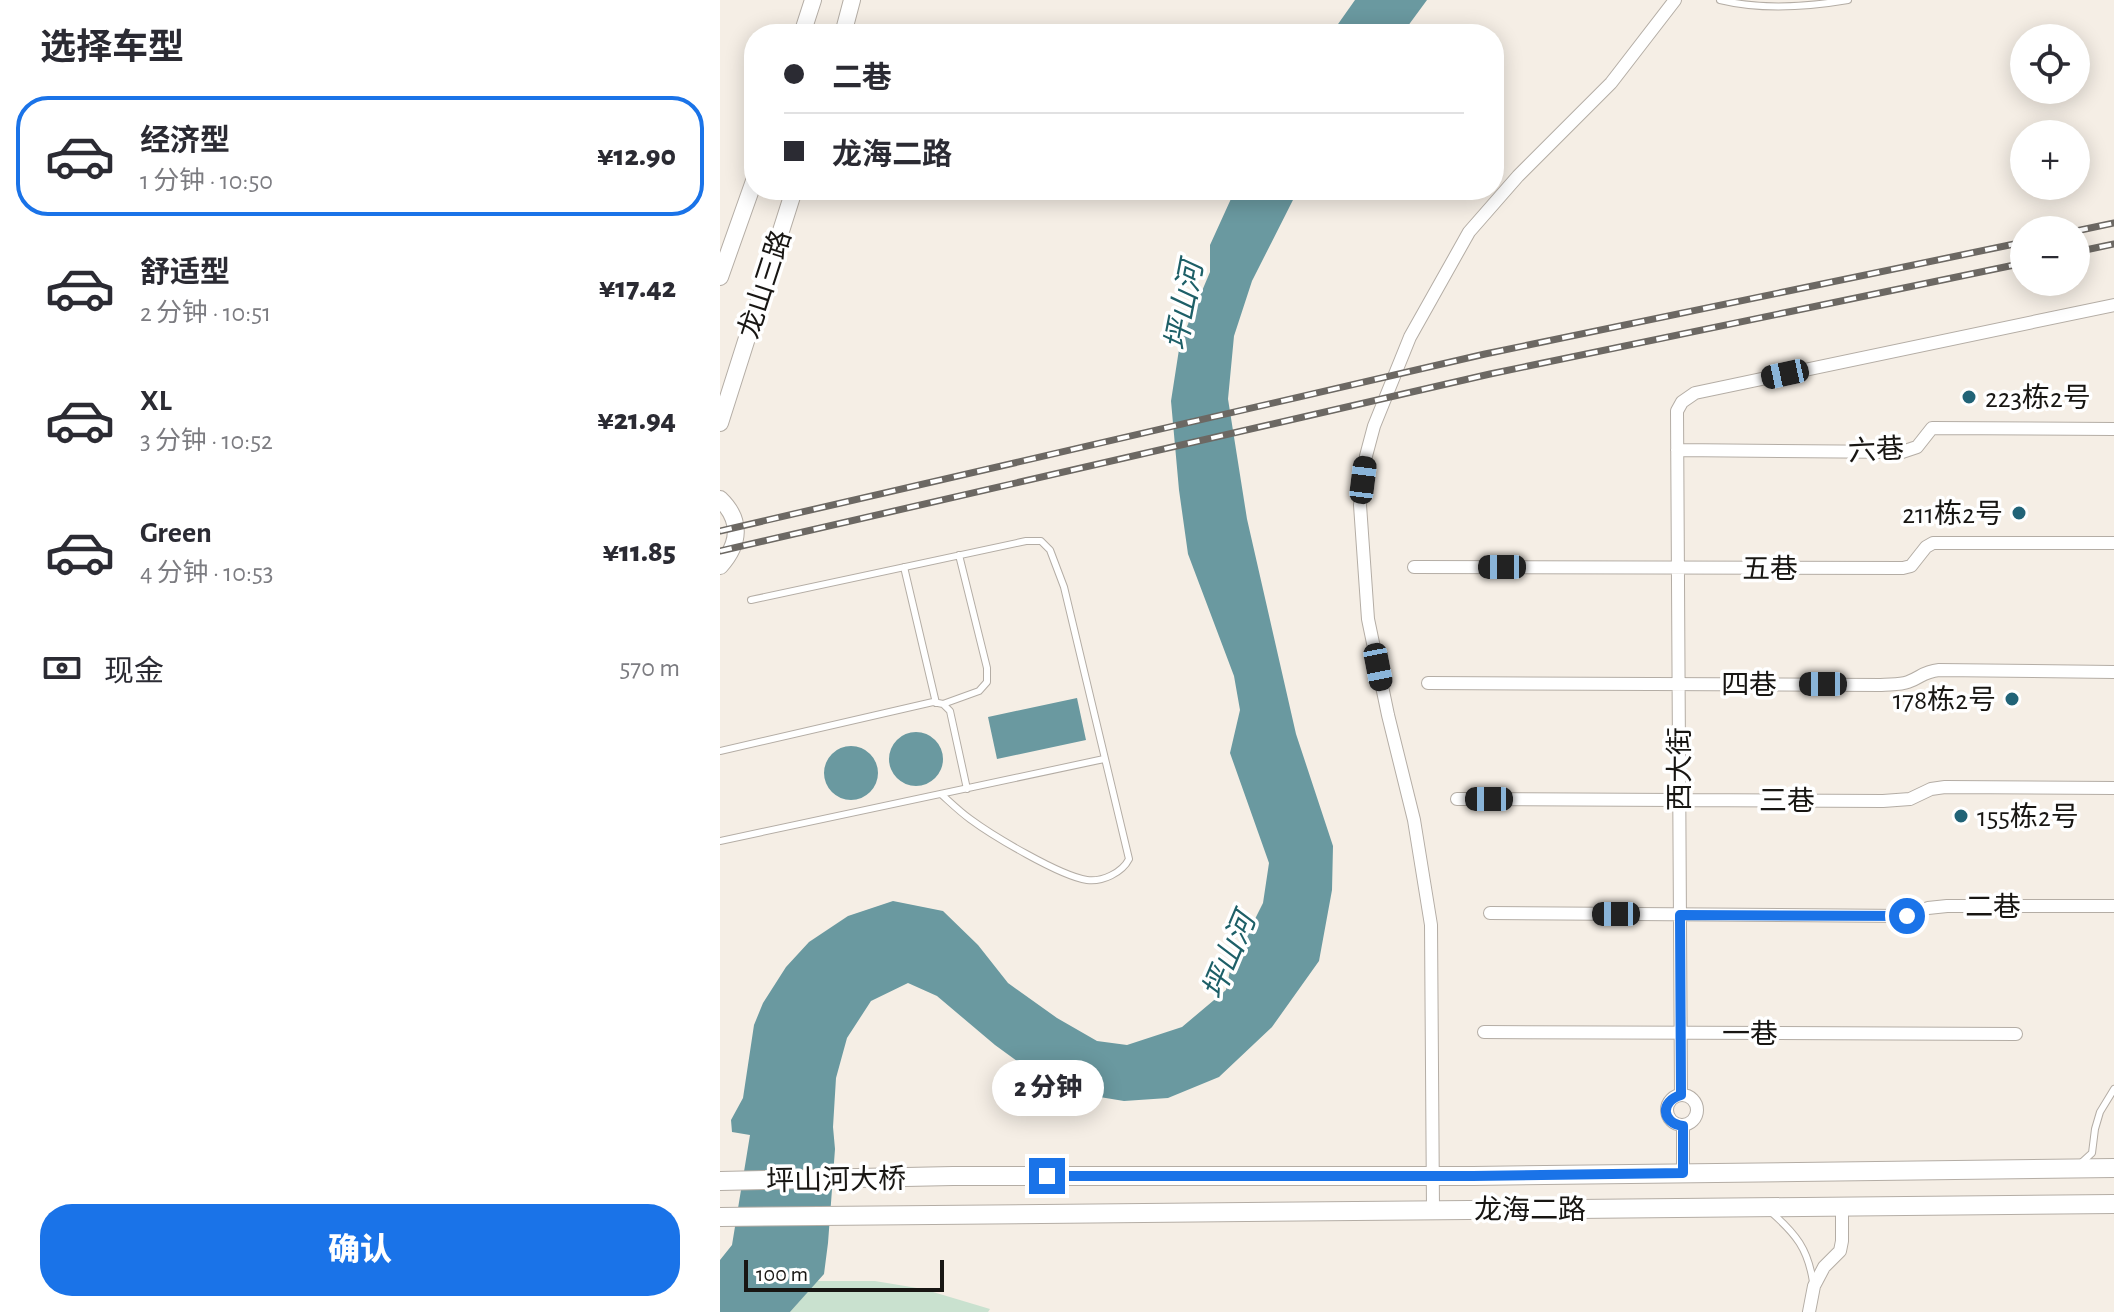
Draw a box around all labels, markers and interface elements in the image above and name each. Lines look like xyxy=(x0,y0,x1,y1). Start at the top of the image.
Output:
map controls xyxy=(2010,24,2090,296)
button: locate xyxy=(2010,24,2090,104)
text: 选择车型 xyxy=(40,30,184,66)
text: 二巷 xyxy=(832,63,892,93)
icon: car xyxy=(44,120,116,192)
button: + xyxy=(2010,120,2090,200)
text: 经济型 xyxy=(140,126,230,156)
text: 龙海二路 xyxy=(832,140,952,170)
text: ¥12.90 xyxy=(597,141,676,171)
text: 1 分钟 · 10:50 xyxy=(140,168,273,194)
button: − xyxy=(2010,216,2090,296)
street label: 龙山三路 xyxy=(733,226,797,342)
icon: car xyxy=(44,252,116,324)
water label: 坪山河 xyxy=(1161,254,1209,353)
text: 舒适型 xyxy=(140,258,230,288)
text: ¥17.42 xyxy=(599,273,676,303)
text: 2 分钟 · 10:51 xyxy=(140,300,271,326)
car xyxy=(1759,357,1811,391)
place label: 223栋2号 xyxy=(1985,383,2091,413)
icon: car xyxy=(44,384,116,456)
text: XL xyxy=(140,386,172,416)
marker: 223栋2号 xyxy=(1960,388,1978,406)
text: ¥21.94 xyxy=(597,405,676,435)
text: 3 分钟 · 10:52 xyxy=(140,428,273,454)
street label: 六巷 xyxy=(1847,434,1905,466)
car xyxy=(1348,455,1378,505)
place label: 211栋2号 xyxy=(1902,499,2003,529)
marker: 211栋2号 xyxy=(2010,504,2028,522)
icon: car xyxy=(44,516,116,588)
text: Green xyxy=(140,518,212,548)
text: ¥11.85 xyxy=(602,537,676,567)
street label: 五巷 xyxy=(1742,554,1798,584)
car xyxy=(1478,555,1526,579)
text: 4 分钟 · 10:53 xyxy=(140,560,274,586)
car xyxy=(1362,641,1394,693)
icon: cash xyxy=(40,646,84,690)
text: 570 m xyxy=(619,655,680,681)
text: 现金 xyxy=(104,657,164,687)
street label: 四巷 xyxy=(1721,670,1777,700)
car xyxy=(1799,672,1847,696)
place label: 178栋2号 xyxy=(1893,685,1996,715)
marker: 178栋2号 xyxy=(2003,690,2021,708)
street label: 西大街 xyxy=(1665,727,1695,811)
street label: 三巷 xyxy=(1759,786,1815,816)
car xyxy=(1465,787,1513,811)
place label: 155栋2号 xyxy=(1977,802,2079,832)
marker: 155栋2号 xyxy=(1952,807,1970,825)
street label: 二巷 xyxy=(1965,892,2021,922)
route start xyxy=(1889,898,1925,934)
car xyxy=(1592,902,1640,926)
water label: 坪山河 xyxy=(1198,904,1263,1004)
street label: 一巷 xyxy=(1722,1019,1778,1049)
callout: 2 分钟 xyxy=(991,1060,1103,1116)
text: 2 分钟 xyxy=(1014,1075,1082,1101)
route end xyxy=(1029,1158,1065,1194)
street label: 坪山河大桥 xyxy=(766,1164,906,1196)
street label: 龙海二路 xyxy=(1474,1195,1586,1225)
button: 确认 xyxy=(40,1204,680,1296)
scale bar xyxy=(744,1256,944,1292)
text: 100 m xyxy=(756,1263,808,1285)

